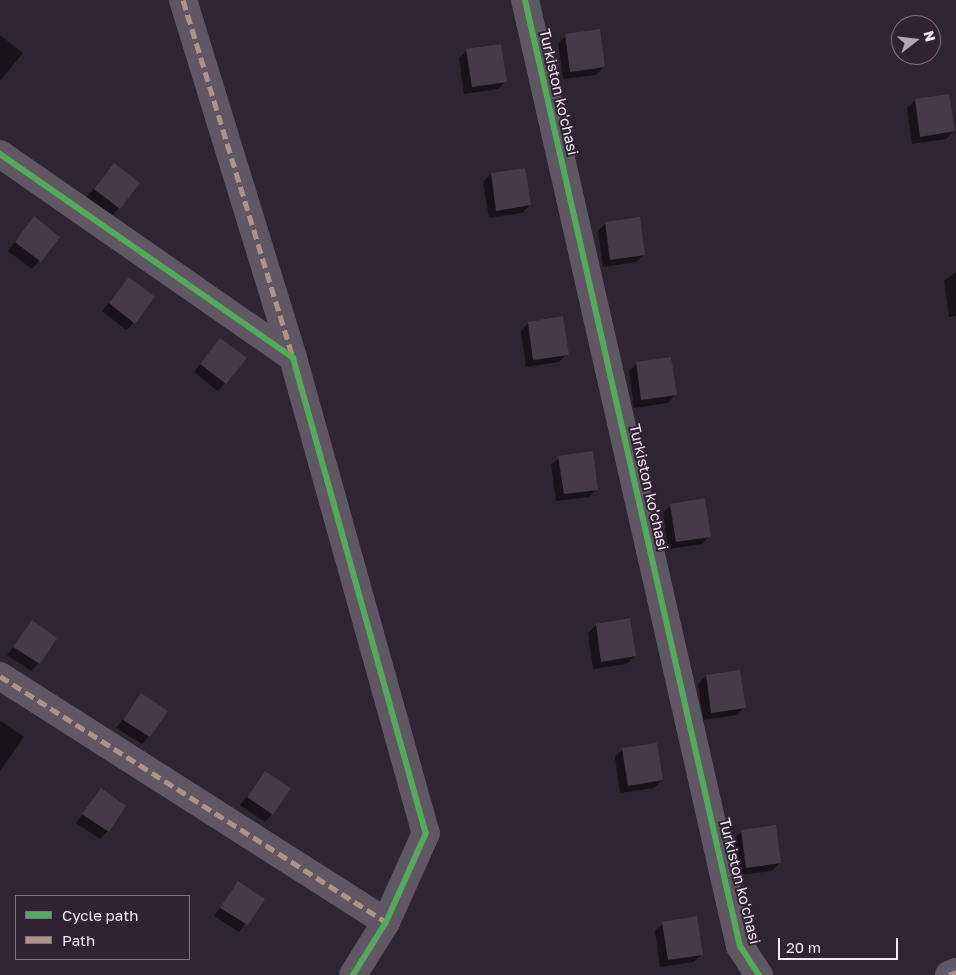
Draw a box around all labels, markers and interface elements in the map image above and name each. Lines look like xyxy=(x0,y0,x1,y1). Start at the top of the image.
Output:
north arrow xyxy=(891,15,941,65)
street label: Turkiston ko'chasi xyxy=(536,27,582,157)
text: N xyxy=(920,29,940,43)
street label: Turkiston ko'chasi xyxy=(626,422,672,552)
street label: Turkiston ko'chasi xyxy=(716,816,764,946)
legend xyxy=(15,895,190,960)
text: Cycle path xyxy=(62,906,138,924)
scale bar xyxy=(781,928,901,960)
text: Path xyxy=(62,931,95,949)
text: 20 m xyxy=(786,938,821,956)

